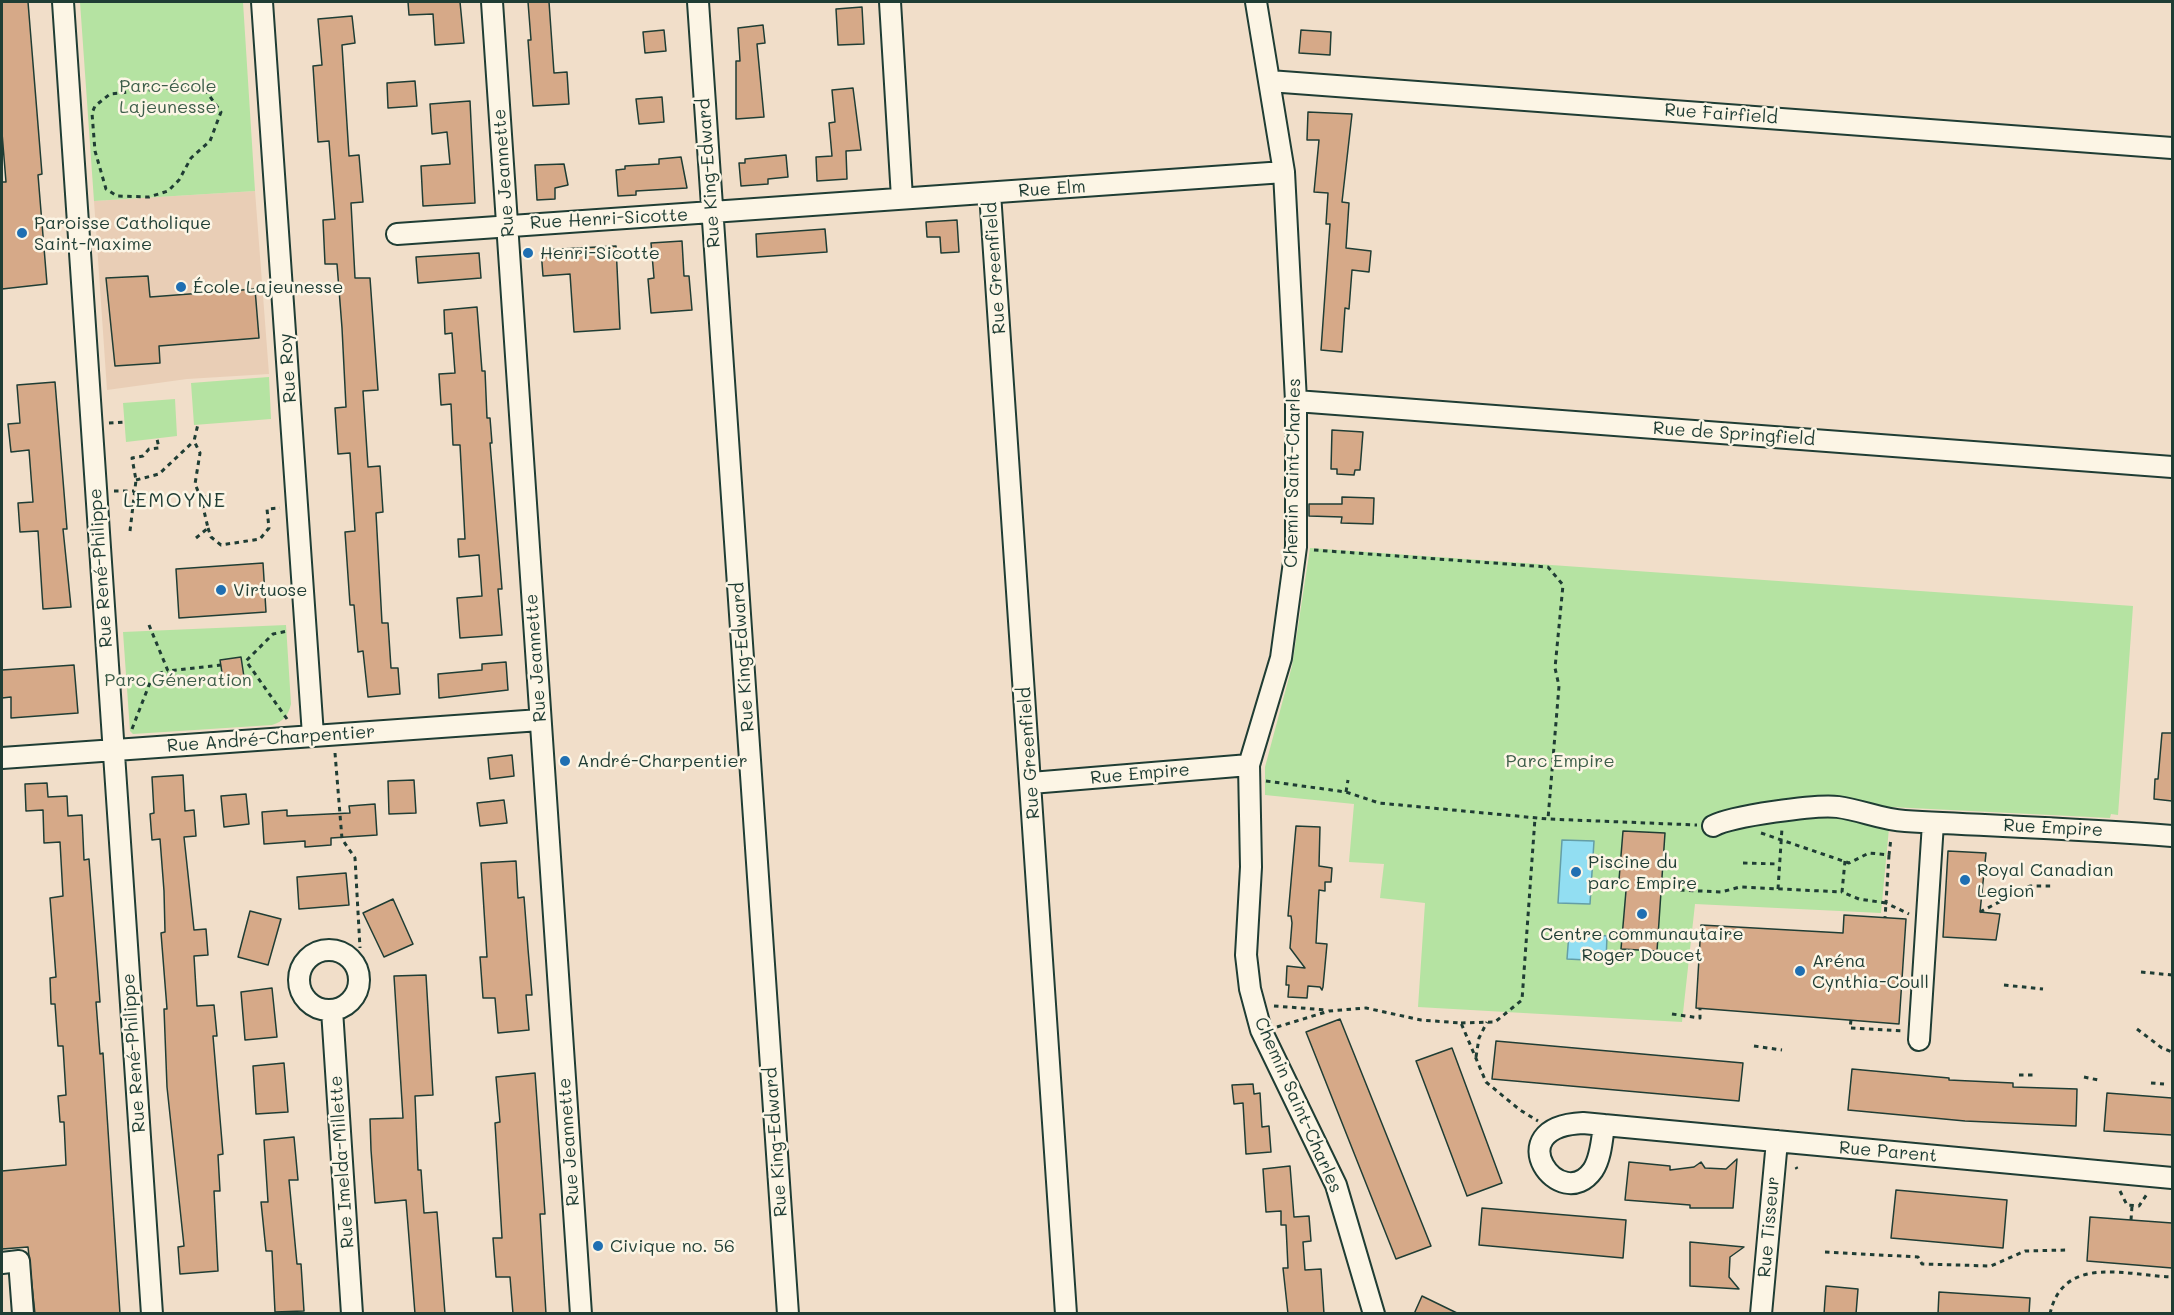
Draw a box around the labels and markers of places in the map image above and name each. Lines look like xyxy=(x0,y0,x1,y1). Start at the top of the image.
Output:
place label: Paroisse Catholique Saint-Maxime xyxy=(34,212,211,254)
marker: Paroisse Catholique Saint-Maxime xyxy=(15,226,29,240)
place label: Henri-Sicotte xyxy=(540,242,660,264)
marker: Henri-Sicotte xyxy=(521,246,535,260)
place label: École Lajeunesse xyxy=(193,276,343,298)
marker: École Lajeunesse xyxy=(174,280,188,294)
place label: Virtuose xyxy=(233,579,307,601)
marker: Virtuose xyxy=(214,583,228,597)
place label: André-Charpentier xyxy=(577,750,748,772)
marker: André-Charpentier xyxy=(558,754,572,768)
place label: Piscine du parc Empire xyxy=(1588,851,1697,894)
place label: Royal Canadian Legion xyxy=(1977,859,2113,902)
marker: Piscine du parc Empire xyxy=(1569,865,1583,879)
marker: Royal Canadian Legion xyxy=(1958,873,1972,887)
marker: Centre communautaire Roger Doucet xyxy=(1635,907,1649,921)
place label: Centre communautaire Roger Doucet xyxy=(1540,923,1744,966)
place label: Aréna Cynthia-Coull xyxy=(1812,950,1929,992)
marker: Aréna Cynthia-Coull xyxy=(1793,964,1807,978)
place label: Civique no. 56 xyxy=(610,1235,735,1257)
marker: Civique no. 56 xyxy=(591,1239,605,1253)

